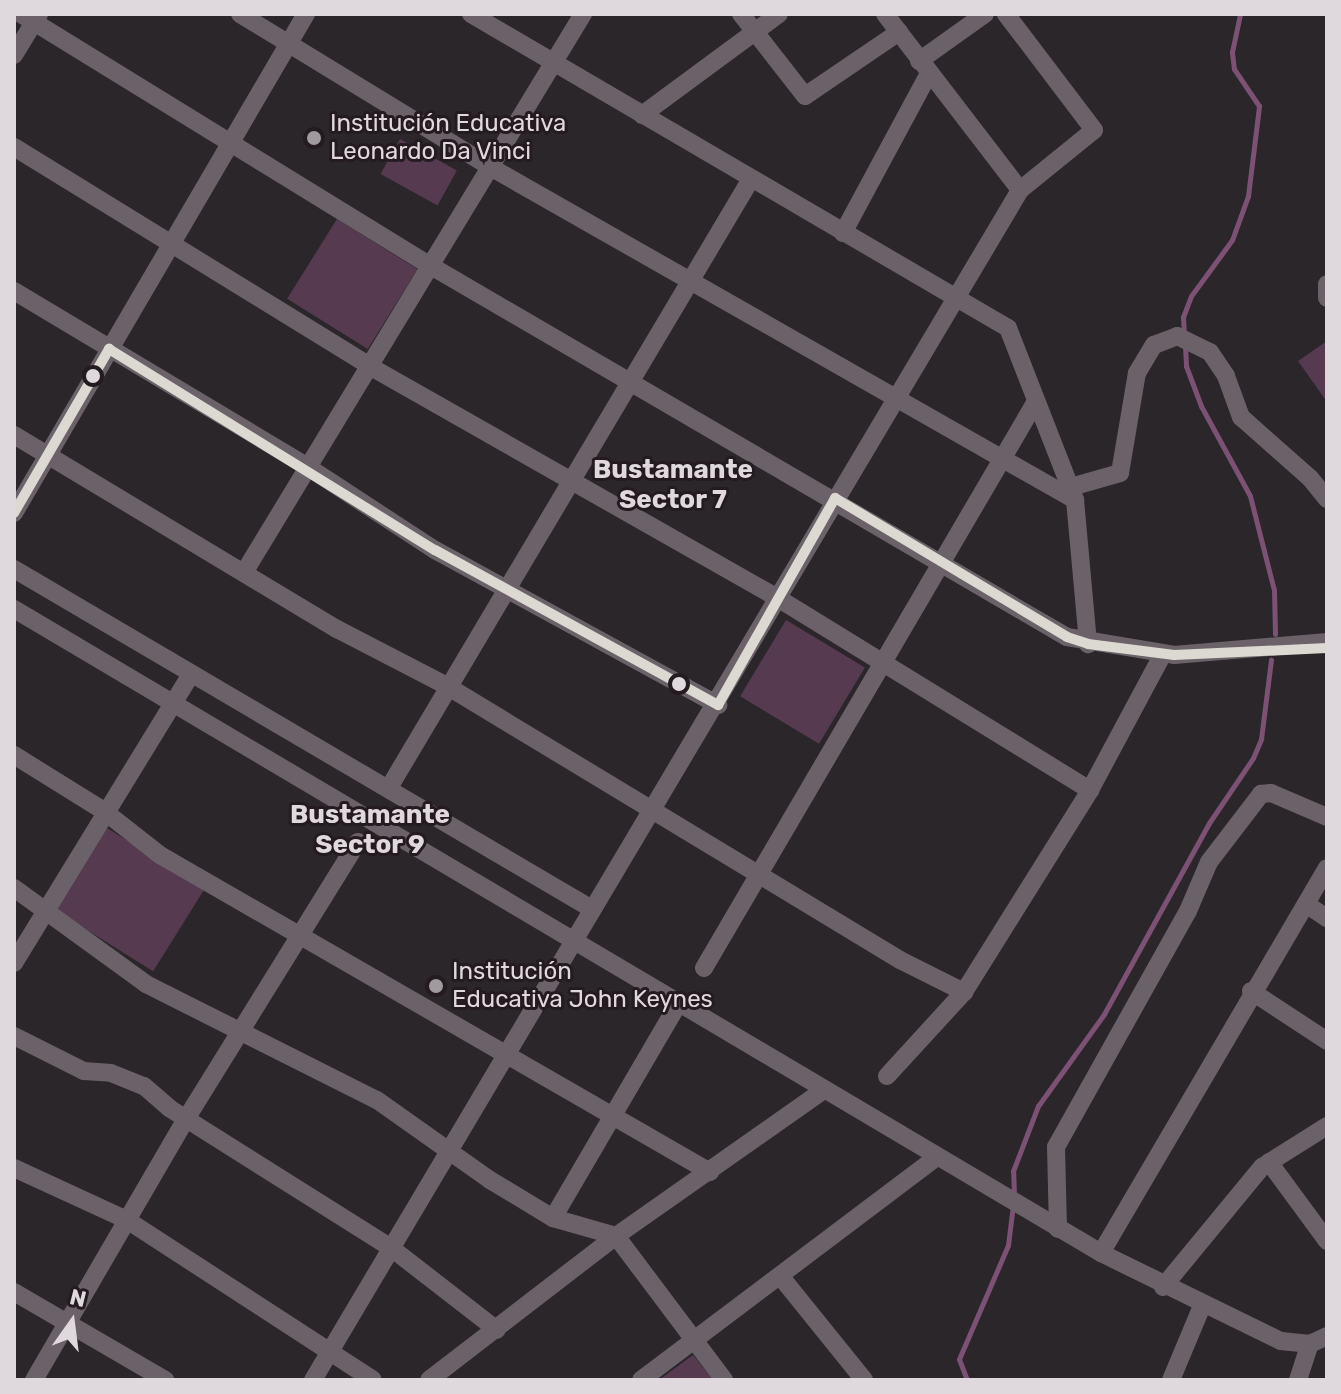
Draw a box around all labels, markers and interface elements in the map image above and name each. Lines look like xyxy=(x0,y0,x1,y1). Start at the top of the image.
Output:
place label: Institución Educativa Leonardo Da Vinci xyxy=(330,110,566,166)
marker: Institución Educativa Leonardo Da Vinci xyxy=(305,129,323,147)
unlabelled marker xyxy=(85,368,101,384)
district label: Bustamante Sector 7 xyxy=(593,454,753,516)
unlabelled marker xyxy=(671,676,687,692)
district label: Bustamante Sector 9 xyxy=(290,799,450,860)
place label: Institución Educativa John Keynes xyxy=(452,958,713,1014)
marker: Institución Educativa John Keynes xyxy=(427,977,445,995)
north arrow xyxy=(32,1282,112,1362)
text: N xyxy=(67,1283,89,1313)

